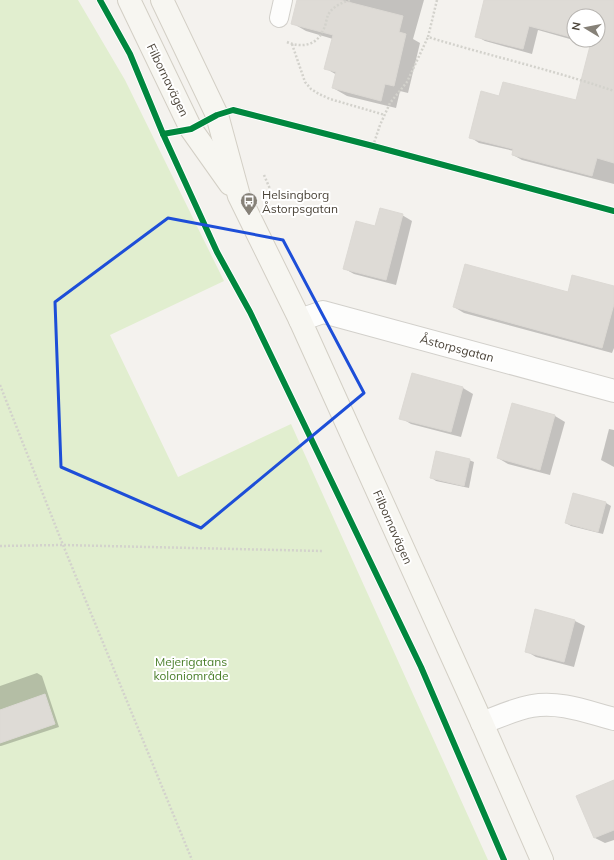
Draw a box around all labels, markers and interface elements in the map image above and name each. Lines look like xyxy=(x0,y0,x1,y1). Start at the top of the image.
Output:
north arrow xyxy=(566,8,606,48)
text: N xyxy=(569,21,584,32)
street label: Filbornavägen xyxy=(144,41,192,119)
place label: Helsingborg Åstorpsgatan xyxy=(262,187,338,216)
bus stop icon: Helsingborg Åstorpsgatan xyxy=(239,191,259,216)
street label: Åstorpsgatan xyxy=(418,331,496,365)
street label: Filbornavägen xyxy=(370,488,416,566)
park label: Mejerigatans koloniområde xyxy=(153,654,229,683)

